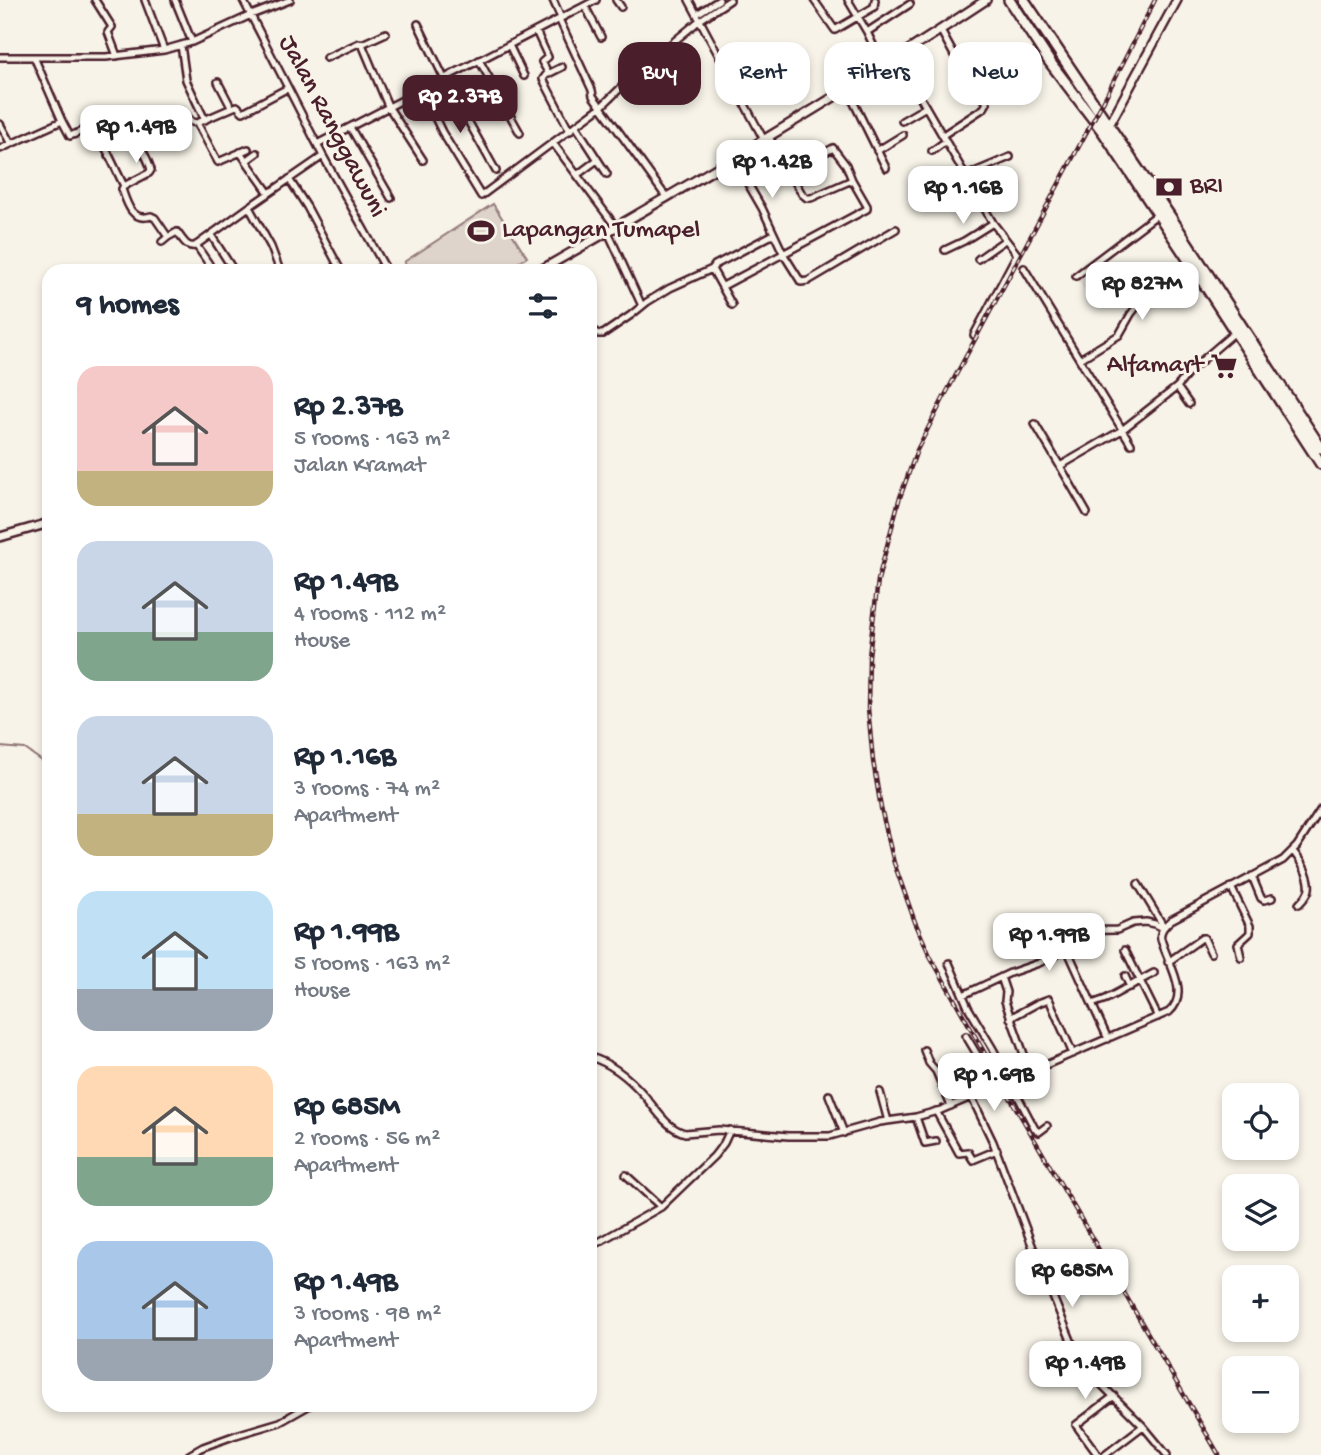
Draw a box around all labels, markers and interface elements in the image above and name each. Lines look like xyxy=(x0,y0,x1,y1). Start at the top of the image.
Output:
street label: Jalan Ranggawuni xyxy=(270,31,392,223)
chip: Buy xyxy=(618,42,701,105)
chip: Rent xyxy=(715,42,810,105)
chip: Filters xyxy=(824,42,934,105)
chip: New xyxy=(948,42,1042,105)
pin: Rp 2.37B xyxy=(388,76,532,135)
text: Rp 2.37B xyxy=(419,84,501,111)
pin: Rp 1.49B xyxy=(64,106,208,165)
text: Rp 1.49B xyxy=(96,114,176,141)
pin: Rp 1.42B xyxy=(700,140,844,200)
text: Rp 1.42B xyxy=(732,149,812,176)
pin: Rp 1.16B xyxy=(891,166,1035,226)
bank icon: BRI xyxy=(1154,172,1184,202)
place label: BRI xyxy=(1189,172,1223,203)
text: Rp 1.16B xyxy=(924,175,1002,202)
sports icon: Lapangan Tumapel xyxy=(466,216,496,246)
place label: Lapangan Tumapel xyxy=(502,216,700,247)
pin: Rp 827M xyxy=(1077,262,1207,322)
text: Rp 827M xyxy=(1102,271,1182,298)
icon: filters xyxy=(524,287,562,325)
text: 9 homes xyxy=(77,289,179,324)
place label: Alfamart xyxy=(1107,351,1205,382)
supermarket icon: Alfamart xyxy=(1209,351,1239,381)
text: Rp 2.37B xyxy=(294,391,402,426)
icon: home xyxy=(133,394,217,478)
text: 5 rooms · 163 m² xyxy=(294,426,450,453)
text: Jalan Kramat xyxy=(294,453,425,480)
text: Rp 1.49B xyxy=(294,566,398,601)
icon: home xyxy=(133,569,217,653)
text: 4 rooms · 112 m² xyxy=(294,601,446,628)
text: House xyxy=(294,628,350,655)
text: Rp 1.16B xyxy=(294,741,396,776)
icon: home xyxy=(133,744,217,828)
text: 3 rooms · 74 m² xyxy=(294,776,440,803)
text: Apartment xyxy=(294,803,398,830)
pin: Rp 1.99B xyxy=(977,914,1121,973)
text: Rp 1.99B xyxy=(294,916,399,951)
icon: home xyxy=(133,919,217,1003)
text: Rp 1.99B xyxy=(1009,922,1089,949)
text: 5 rooms · 163 m² xyxy=(294,951,450,978)
text: House xyxy=(294,978,350,1005)
pin: Rp 1.69B xyxy=(922,1054,1066,1113)
text: Rp 1.69B xyxy=(954,1062,1034,1089)
map controls xyxy=(1222,1083,1299,1433)
button: locate xyxy=(1222,1083,1299,1160)
text: Rp 685M xyxy=(294,1091,400,1126)
icon: home xyxy=(133,1094,217,1178)
text: 2 rooms · 56 m² xyxy=(294,1126,440,1153)
text: Apartment xyxy=(294,1153,398,1180)
button: layers xyxy=(1222,1174,1299,1251)
pin: Rp 685M xyxy=(1007,1250,1137,1309)
text: Rp 685M xyxy=(1031,1258,1113,1285)
button: + xyxy=(1222,1265,1299,1342)
text: Rp 1.49B xyxy=(294,1266,398,1301)
icon: home xyxy=(133,1269,217,1353)
text: 3 rooms · 98 m² xyxy=(294,1301,441,1328)
text: Apartment xyxy=(294,1328,398,1355)
pin: Rp 1.49B xyxy=(1013,1342,1157,1401)
text: Rp 1.49B xyxy=(1045,1350,1125,1377)
button: − xyxy=(1222,1356,1299,1433)

